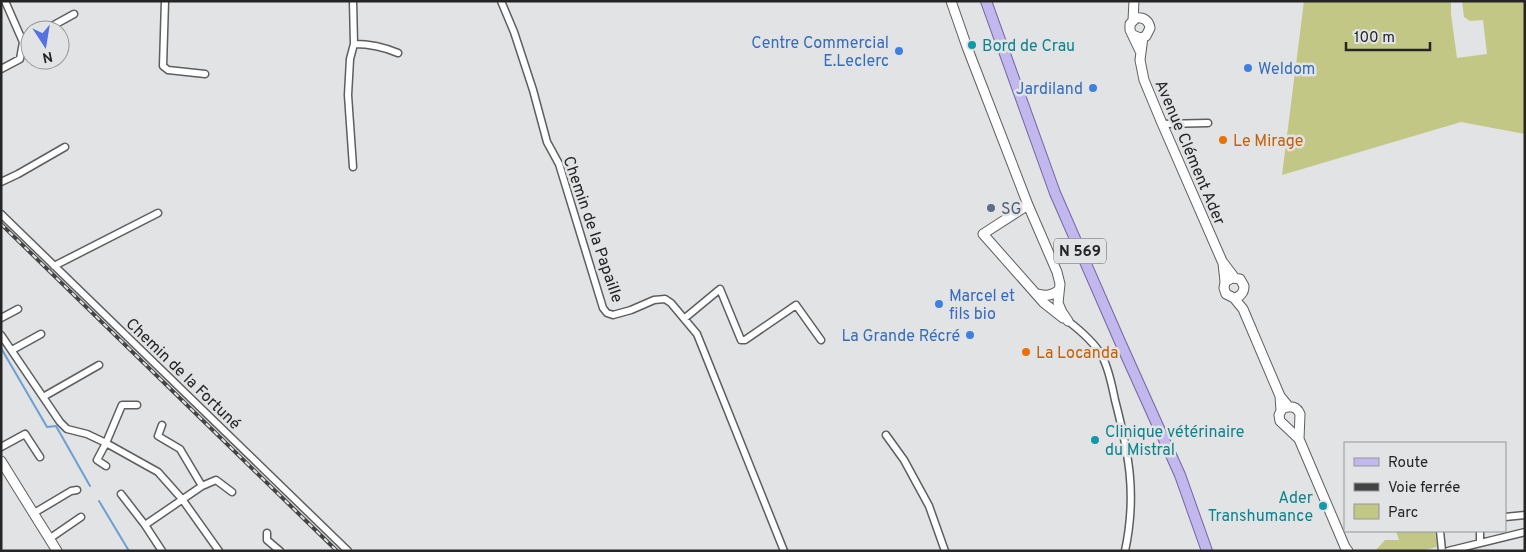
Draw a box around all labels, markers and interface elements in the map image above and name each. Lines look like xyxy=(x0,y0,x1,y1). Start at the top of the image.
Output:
north arrow xyxy=(20,20,70,70)
scale bar xyxy=(1346,20,1430,52)
text: 100 m xyxy=(1354,29,1395,48)
place label: Centre Commercial E.Leclerc xyxy=(751,34,889,72)
place label: Bord de Crau xyxy=(982,37,1075,57)
marker: Bord de Crau xyxy=(966,39,978,51)
marker: Centre Commercial E.Leclerc xyxy=(893,45,905,57)
text: N xyxy=(41,47,54,66)
place label: Weldom xyxy=(1258,60,1315,80)
marker: Weldom xyxy=(1242,62,1254,74)
street label: Avenue Clément Ader xyxy=(1150,77,1229,228)
place label: Jardiland xyxy=(1016,80,1083,100)
marker: Jardiland xyxy=(1087,82,1099,94)
place label: Le Mirage xyxy=(1233,132,1303,152)
marker: Le Mirage xyxy=(1217,134,1229,146)
street label: Chemin de la Papaille xyxy=(558,154,627,306)
place label: SG xyxy=(1001,200,1022,220)
marker: SG xyxy=(985,202,997,214)
road number: N 569 xyxy=(1054,238,1106,264)
place label: Marcel et fils bio xyxy=(949,287,1015,325)
marker: Marcel et fils bio xyxy=(933,298,945,310)
street label: Chemin de la Fortuné xyxy=(121,314,244,434)
place label: La Grande Récré xyxy=(841,327,960,347)
marker: La Grande Récré xyxy=(964,329,976,341)
place label: La Locanda xyxy=(1036,344,1118,364)
marker: La Locanda xyxy=(1020,346,1032,358)
place label: Clinique vétérinaire du Mistral xyxy=(1105,423,1244,461)
marker: Clinique vétérinaire du Mistral xyxy=(1089,434,1101,446)
legend xyxy=(1344,442,1506,532)
text: Route xyxy=(1388,454,1428,473)
text: Voie ferrée xyxy=(1388,479,1460,498)
place label: Ader Transhumance xyxy=(1208,489,1313,527)
marker: Ader Transhumance xyxy=(1317,500,1329,512)
text: Parc xyxy=(1388,504,1418,523)

